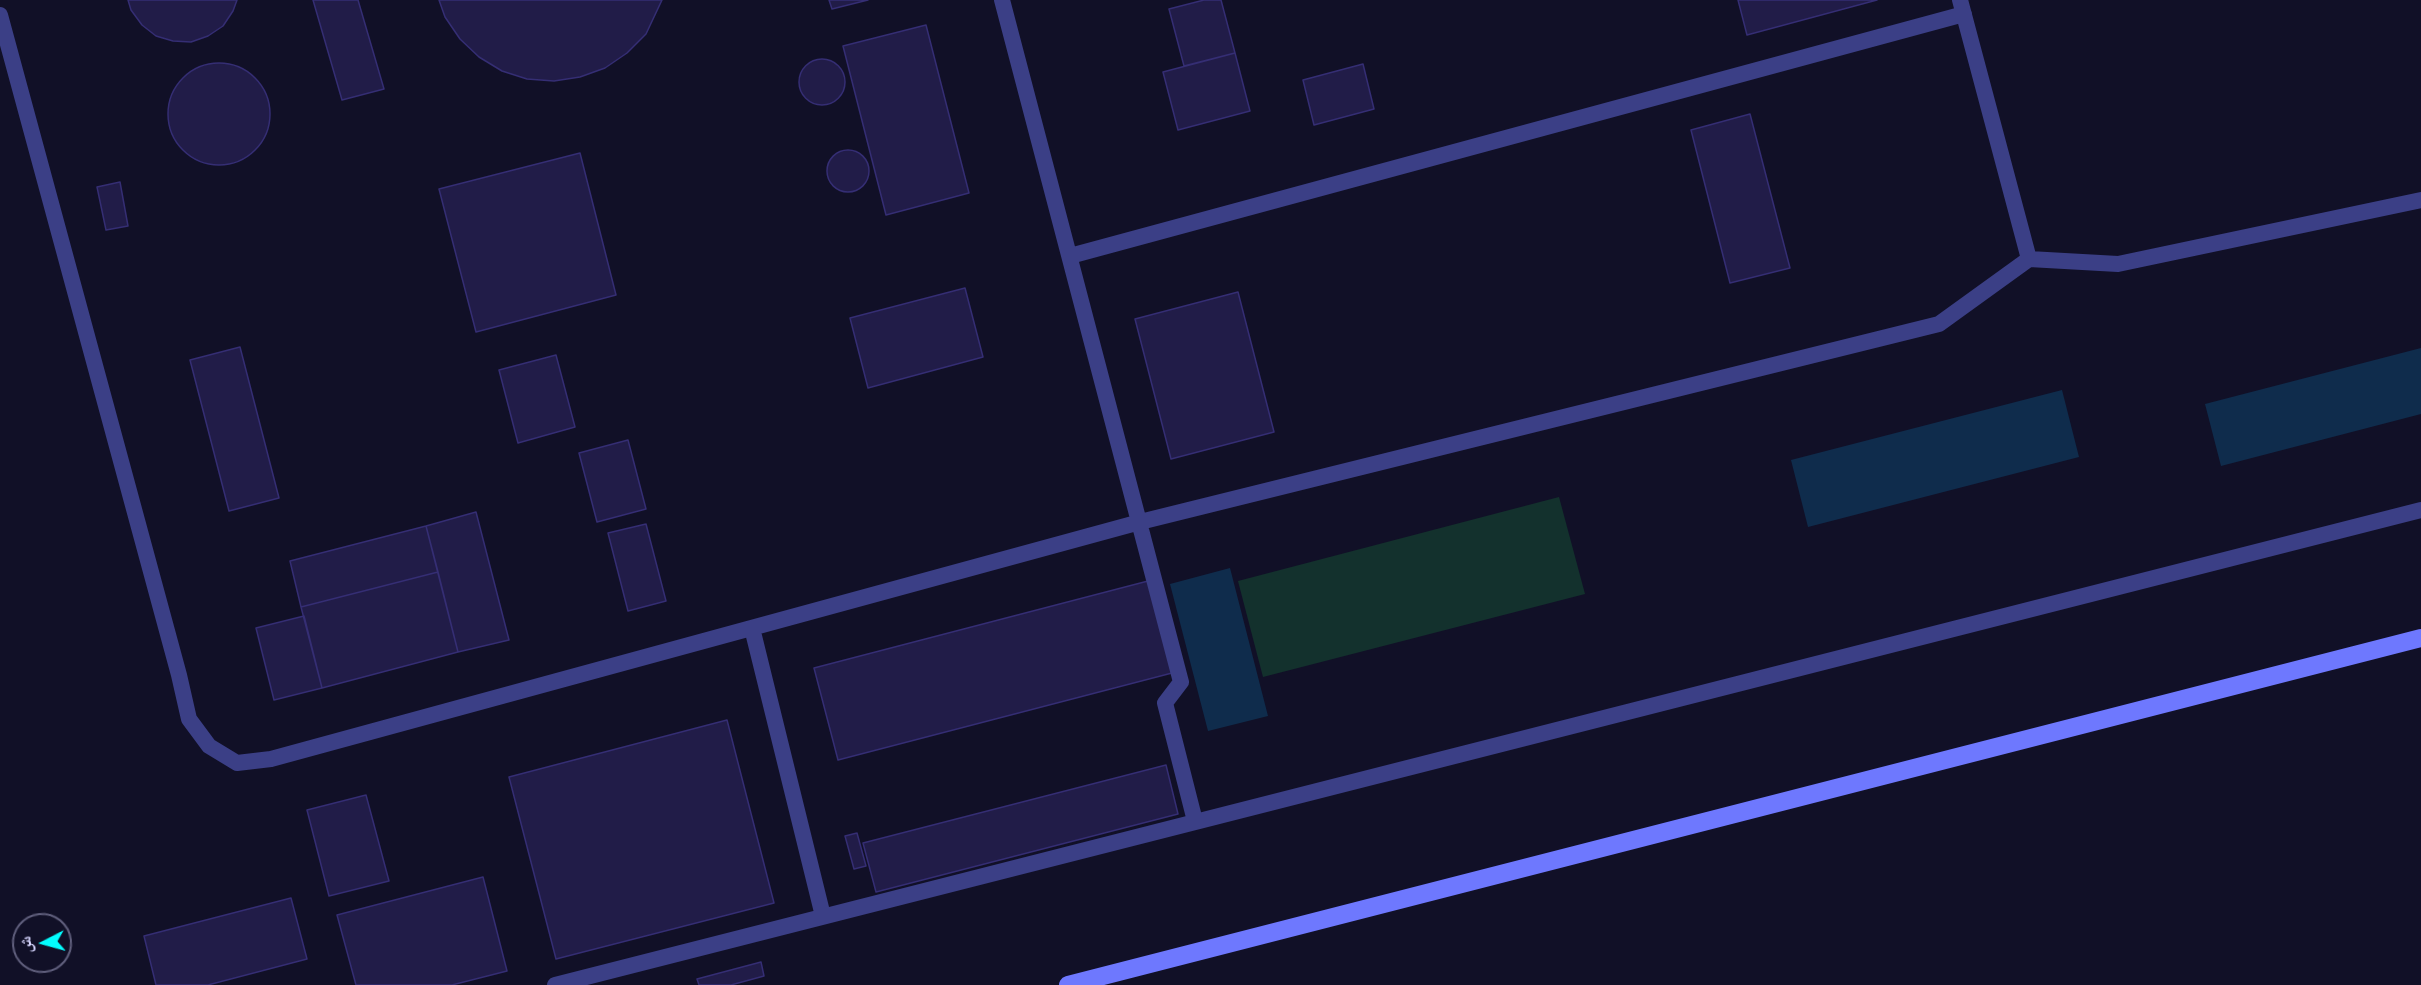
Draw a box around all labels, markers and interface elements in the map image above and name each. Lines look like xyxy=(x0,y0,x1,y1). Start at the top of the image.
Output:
north arrow xyxy=(12,913,72,973)
text: ش xyxy=(16,935,35,954)

